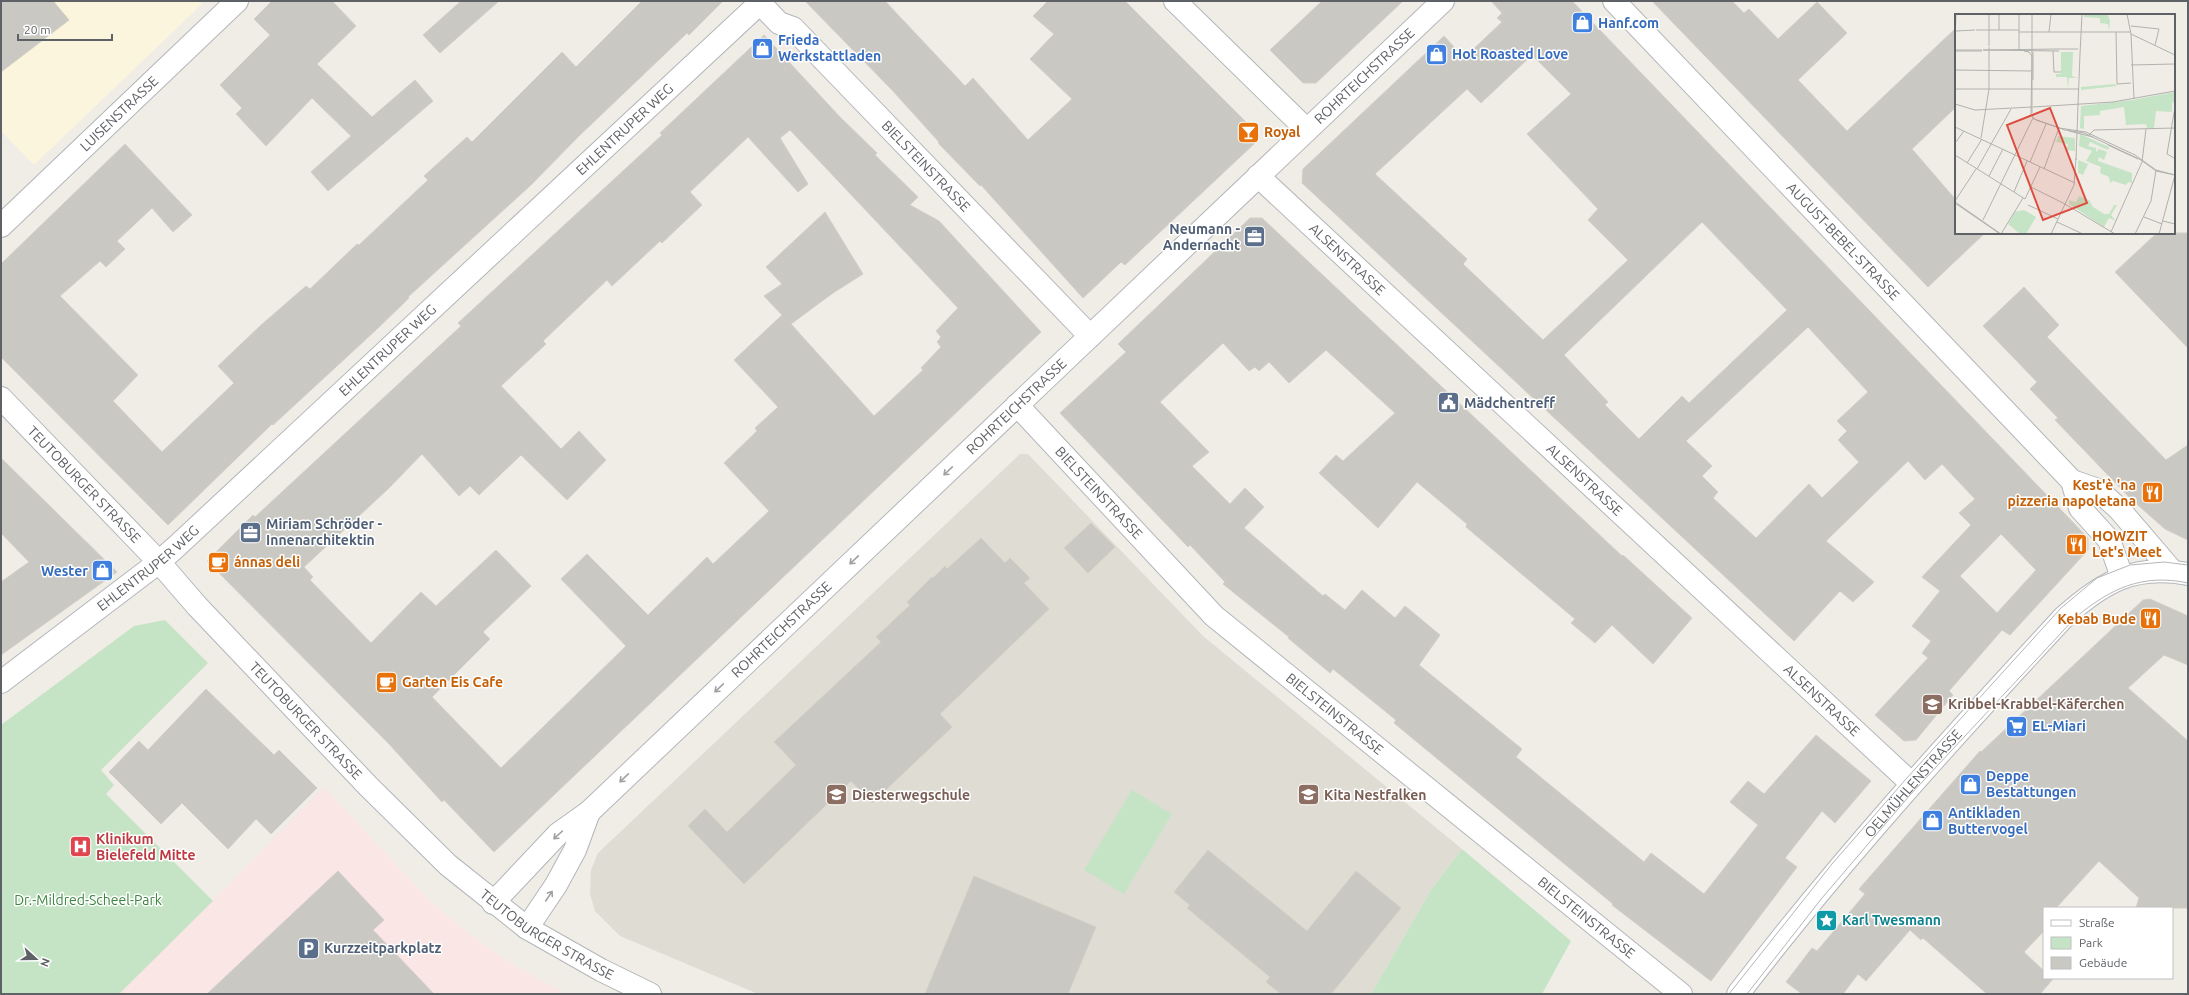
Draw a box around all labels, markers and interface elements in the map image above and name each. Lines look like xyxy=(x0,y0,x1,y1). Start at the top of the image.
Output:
shop icon: Hanf.com xyxy=(1570,10,1596,36)
inset map xyxy=(1955,14,2175,234)
place label: Hanf.com xyxy=(1598,15,1659,31)
scale bar xyxy=(18,16,112,42)
text: 20 m xyxy=(24,23,51,36)
street label: ROHRTEICHSTRASSE xyxy=(1311,24,1418,127)
place label: Frieda Werkstattladen xyxy=(778,32,881,64)
shop icon: Frieda Werkstattladen xyxy=(750,35,776,61)
shop icon: Hot Roasted Love xyxy=(1424,41,1450,67)
place label: Hot Roasted Love xyxy=(1452,46,1568,62)
street label: LUISENSTRASSE xyxy=(77,73,161,154)
street label: EHLENTRUPER WEG xyxy=(573,80,676,178)
street label: BIELSTEINSTRASSE xyxy=(879,117,974,215)
bar icon: Royal xyxy=(1235,119,1261,145)
place label: Royal xyxy=(1264,124,1300,140)
street label: AUGUST-BEBEL-STRASSE xyxy=(1784,179,1903,303)
street label: ALSENSTRASSE xyxy=(1306,220,1389,298)
place label: Neumann - Andernacht xyxy=(1163,221,1240,253)
office icon: Neumann - Andernacht xyxy=(1242,224,1268,250)
street label: EHLENTRUPER WEG xyxy=(336,301,439,399)
street label: ROHRTEICHSTRASSE xyxy=(963,355,1070,457)
public building icon: Mädchentreff xyxy=(1435,390,1461,416)
place label: Mädchentreff xyxy=(1464,395,1556,411)
street label: TEUTOBURGER STRASSE xyxy=(24,423,144,546)
street label: ALSENSTRASSE xyxy=(1543,441,1626,519)
street label: BIELSTEINSTRASSE xyxy=(1052,443,1146,542)
one-way arrow xyxy=(943,466,953,475)
place label: Kest'è 'na pizzeria napoletana xyxy=(2007,477,2136,509)
restaurant icon: Kest'è 'na pizzeria napoletana xyxy=(2139,480,2165,506)
place label: Miriam Schröder - Innenarchitektin xyxy=(266,516,383,548)
office icon: Miriam Schröder - Innenarchitektin xyxy=(238,519,264,545)
street label: EHLENTRUPER WEG xyxy=(94,522,202,614)
place label: HOWZIT Let's Meet xyxy=(2092,528,2162,560)
restaurant icon: HOWZIT Let's Meet xyxy=(2064,531,2090,557)
cafe icon: ánnas deli xyxy=(206,549,232,575)
place label: ánnas deli xyxy=(234,554,300,570)
one-way arrow xyxy=(849,555,859,564)
shop icon: Wester xyxy=(90,558,116,584)
place label: Wester xyxy=(41,563,88,579)
street label: ROHRTEICHSTRASSE xyxy=(728,578,835,681)
restaurant icon: Kebab Bude xyxy=(2138,606,2164,632)
place label: Kebab Bude xyxy=(2057,611,2136,627)
street label: TEUTOBURGER STRASSE xyxy=(246,659,365,783)
street label: ALSENSTRASSE xyxy=(1781,661,1863,739)
cafe icon: Garten Eis Cafe xyxy=(373,669,399,695)
street label: BIELSTEINSTRASSE xyxy=(1283,670,1387,758)
place label: Garten Eis Cafe xyxy=(402,674,503,690)
one-way arrow xyxy=(714,683,724,693)
school or university icon: Kribbel-Krabbel-Käferchen xyxy=(1919,691,1945,717)
place label: Kribbel-Krabbel-Käferchen xyxy=(1948,696,2124,712)
supermarket icon: EL-Miari xyxy=(2004,713,2030,739)
place label: EL-Miari xyxy=(2032,718,2086,734)
street label: OELMÜHLENSTRASSE xyxy=(1861,726,1965,841)
place label: Deppe Bestattungen xyxy=(1986,768,2076,800)
shop icon: Deppe Bestattungen xyxy=(1957,771,1983,797)
one-way arrow xyxy=(619,773,629,782)
school or university icon: Diesterwegschule xyxy=(823,782,849,808)
school or university icon: Kita Nestfalken xyxy=(1295,782,1321,808)
place label: Diesterwegschule xyxy=(852,787,970,803)
place label: Kita Nestfalken xyxy=(1324,787,1426,803)
place label: Antikladen Buttervogel xyxy=(1948,805,2028,837)
shop icon: Antikladen Buttervogel xyxy=(1919,808,1945,834)
one-way arrow xyxy=(553,830,563,839)
place label: Klinikum Bielefeld Mitte xyxy=(96,831,196,863)
hospital icon: Klinikum Bielefeld Mitte xyxy=(67,834,93,860)
street label: BIELSTEINSTRASSE xyxy=(1535,873,1638,962)
street label: TEUTOBURGER STRASSE xyxy=(477,886,617,983)
one-way arrow xyxy=(545,891,553,902)
park label: Dr.-Mildred-Scheel-Park xyxy=(14,892,162,908)
place icon: Karl Twesmann xyxy=(1814,907,1840,933)
legend xyxy=(2043,907,2173,979)
place label: Karl Twesmann xyxy=(1842,912,1941,928)
text: Straße xyxy=(2079,916,2115,929)
parking icon: Kurzzeitparkplatz xyxy=(295,935,321,961)
text: Park xyxy=(2079,936,2103,949)
north arrow xyxy=(16,939,56,979)
place label: Kurzzeitparkplatz xyxy=(324,940,442,956)
text: Gebäude xyxy=(2079,956,2127,969)
text: N xyxy=(38,957,52,969)

